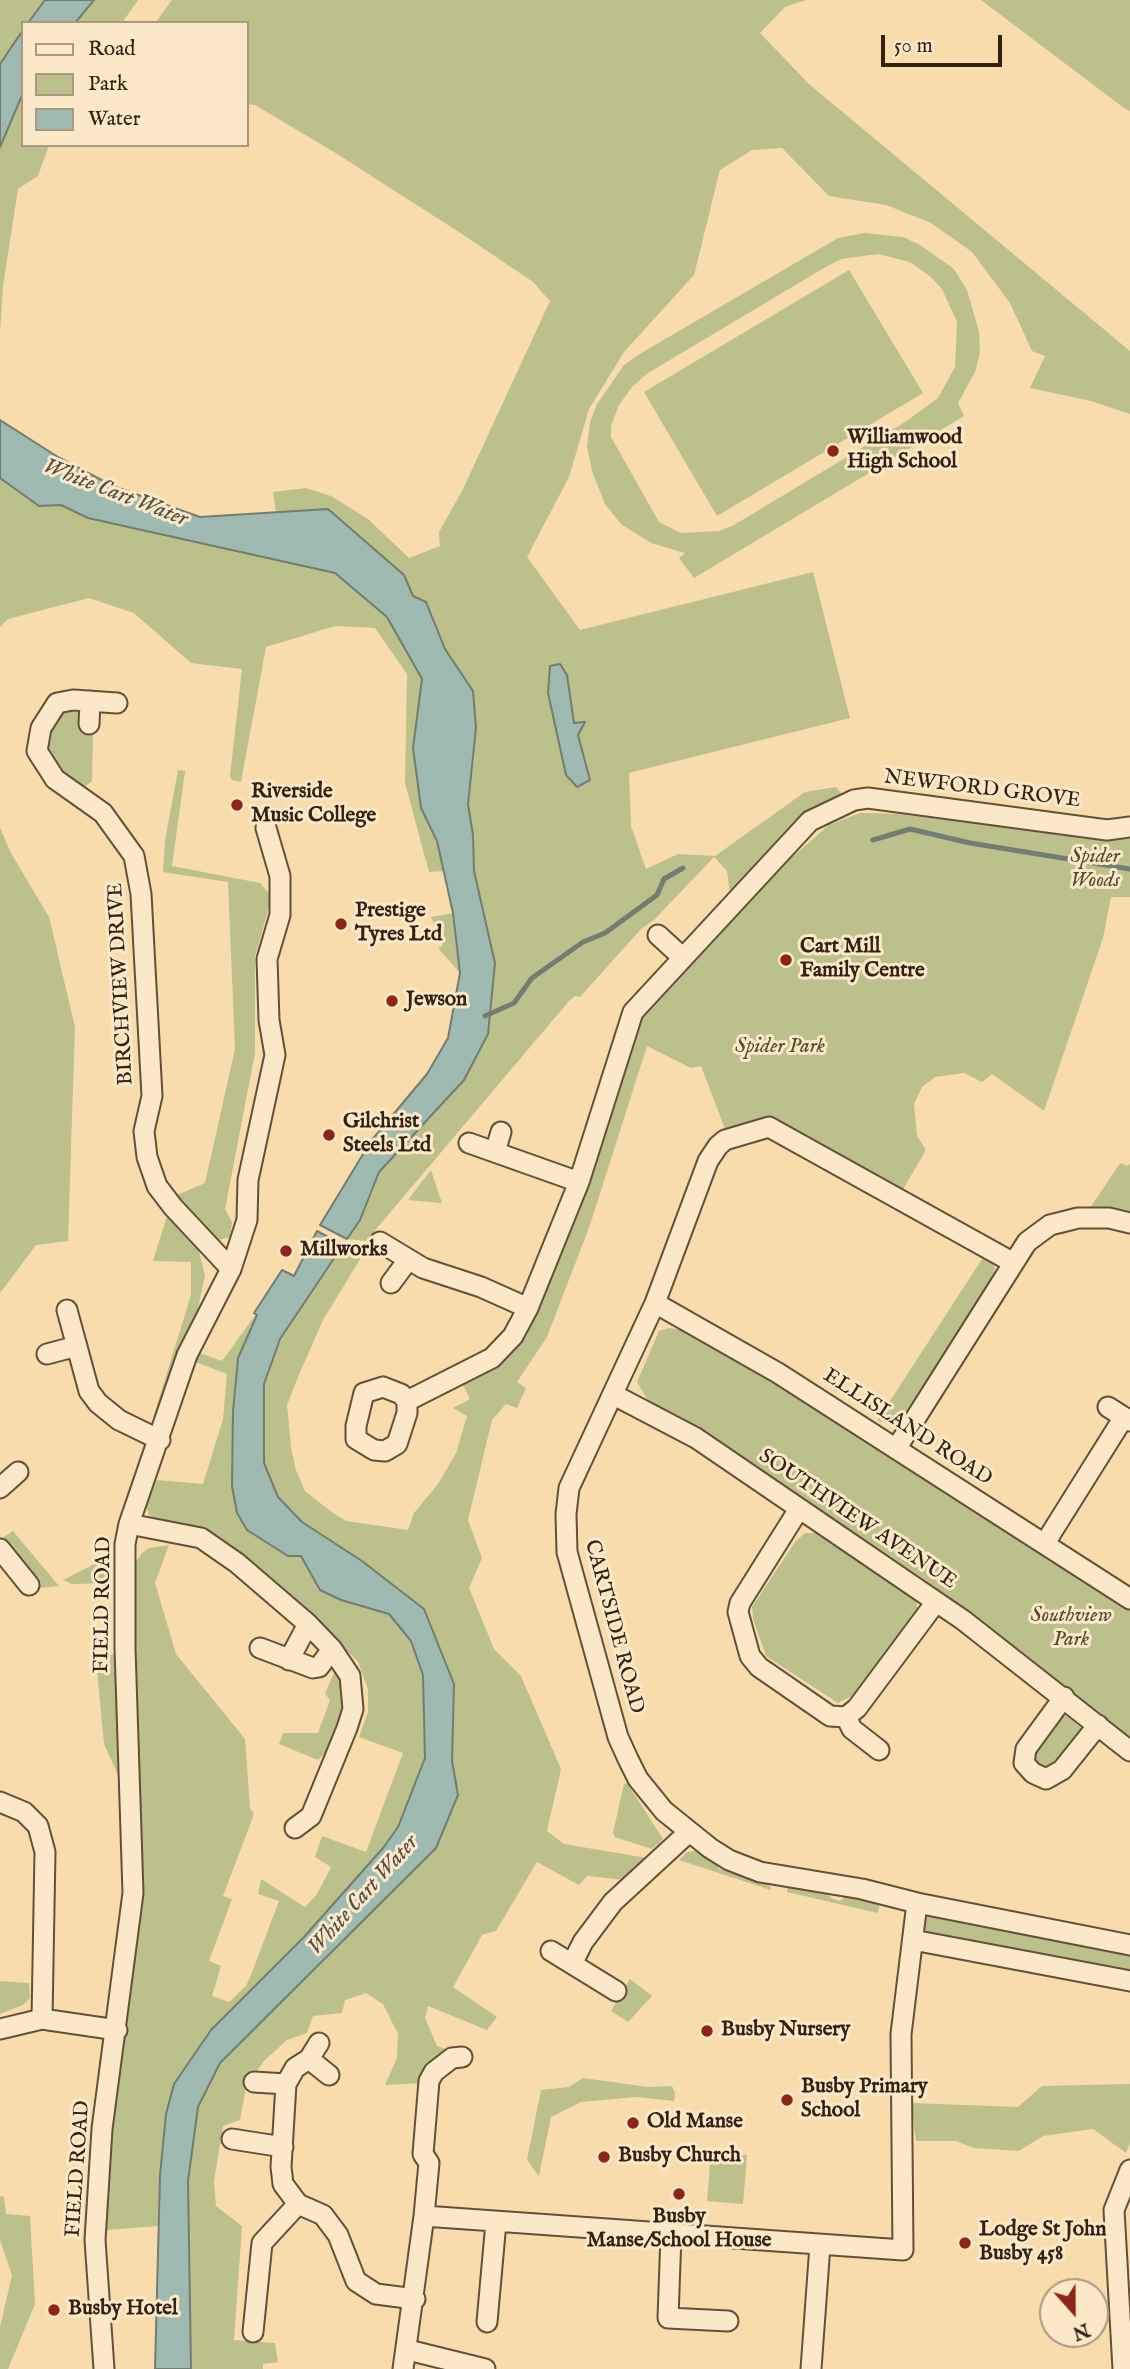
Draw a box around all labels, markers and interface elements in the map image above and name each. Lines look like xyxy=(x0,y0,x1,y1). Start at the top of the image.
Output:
legend xyxy=(21,21,248,147)
scale bar xyxy=(885,21,1006,65)
text: 50 m xyxy=(894,33,933,60)
text: Road xyxy=(88,36,135,63)
text: Park xyxy=(88,71,128,98)
text: Water xyxy=(88,106,140,133)
place label: Williamwood High School xyxy=(847,426,962,476)
marker: Williamwood High School xyxy=(825,443,841,459)
water label: White Cart Water xyxy=(39,454,191,534)
street label: NEWFORD GROVE xyxy=(882,765,1082,815)
place label: Riverside Music College xyxy=(251,780,376,830)
marker: Riverside Music College xyxy=(229,797,245,813)
park label: Spider Woods xyxy=(1070,845,1120,895)
street label: BIRCHVIEW DRIVE xyxy=(104,882,140,1086)
place label: Prestige Tyres Ltd xyxy=(355,899,442,949)
marker: Prestige Tyres Ltd xyxy=(333,916,349,932)
place label: Cart Mill Family Centre xyxy=(800,935,925,985)
marker: Cart Mill Family Centre xyxy=(778,952,794,968)
place label: Jewson xyxy=(406,988,467,1014)
marker: Jewson xyxy=(384,993,400,1009)
park label: Spider Park xyxy=(735,1035,825,1061)
place label: Gilchrist Steels Ltd xyxy=(343,1110,431,1160)
marker: Gilchrist Steels Ltd xyxy=(321,1127,337,1143)
place label: Millworks xyxy=(300,1238,388,1264)
marker: Millworks xyxy=(278,1243,294,1259)
street label: ELLISLAND ROAD xyxy=(818,1364,996,1492)
street label: SOUTHVIEW AVENUE xyxy=(753,1444,961,1596)
street label: FIELD ROAD xyxy=(90,1536,118,1674)
street label: CARTSIDE ROAD xyxy=(578,1537,648,1717)
park label: Southview Park xyxy=(1031,1604,1111,1654)
water label: White Cart Water xyxy=(303,1830,425,1962)
place label: Busby Nursery xyxy=(721,2018,850,2044)
marker: Busby Nursery xyxy=(699,2023,715,2039)
place label: Busby Primary School xyxy=(801,2075,928,2125)
marker: Busby Primary School xyxy=(779,2092,795,2108)
street label: FIELD ROAD xyxy=(62,2100,96,2238)
place label: Old Manse xyxy=(647,2110,743,2136)
marker: Old Manse xyxy=(625,2115,641,2131)
place label: Busby Church xyxy=(618,2144,741,2170)
marker: Busby Church xyxy=(596,2149,612,2165)
marker: Busby Manse/School House xyxy=(671,2186,687,2202)
place label: Busby Manse/School House xyxy=(587,2205,771,2255)
place label: Lodge St John Busby 458 xyxy=(979,2218,1106,2268)
marker: Lodge St John Busby 458 xyxy=(957,2235,973,2251)
north arrow xyxy=(1039,2278,1109,2348)
place label: Busby Hotel xyxy=(68,2297,178,2323)
marker: Busby Hotel xyxy=(46,2302,62,2318)
text: N xyxy=(1069,2317,1093,2345)

